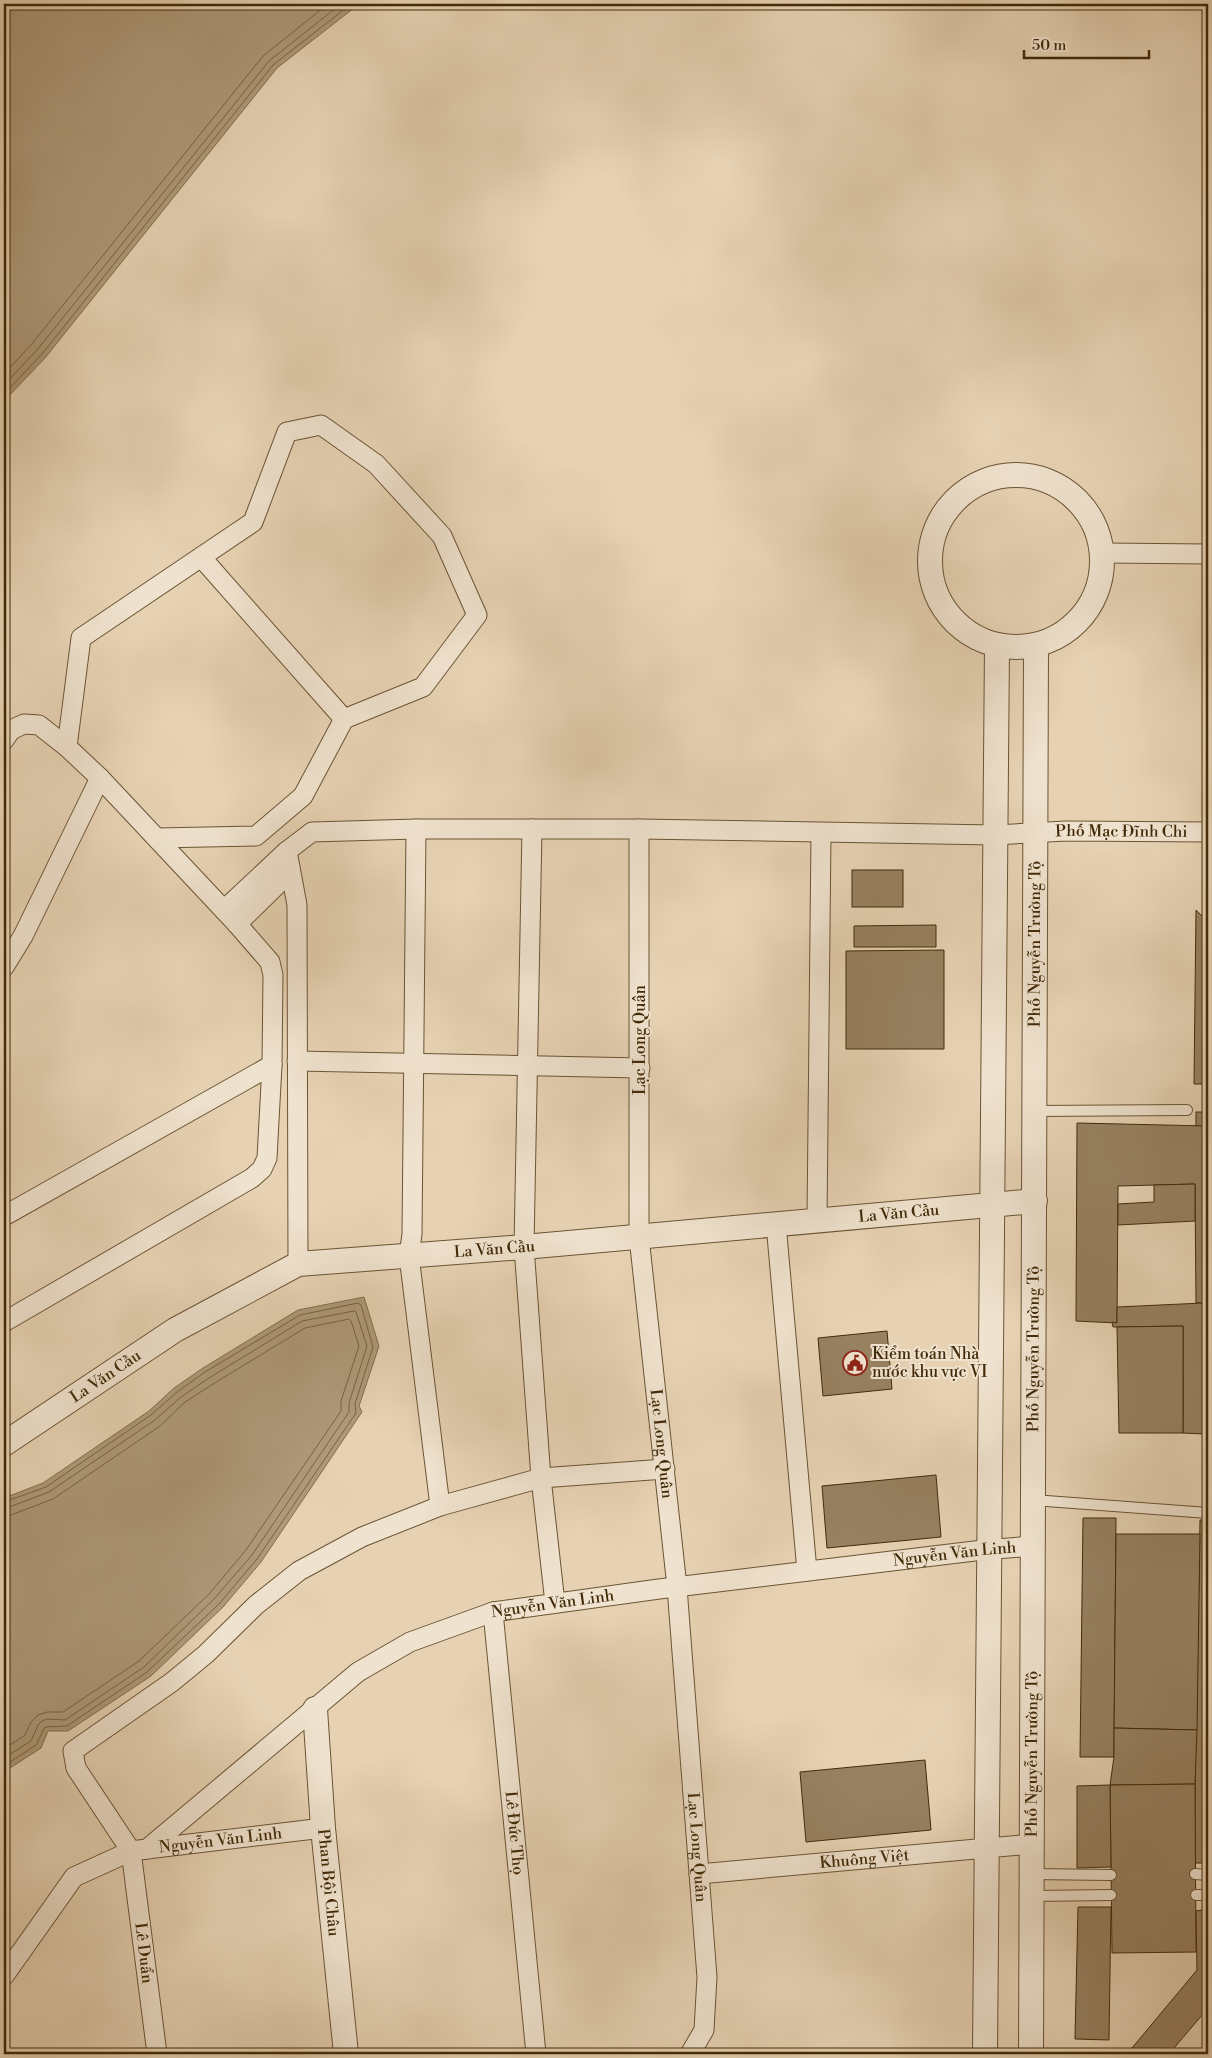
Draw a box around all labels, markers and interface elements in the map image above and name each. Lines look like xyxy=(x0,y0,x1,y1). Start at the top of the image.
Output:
scale bar xyxy=(1024,28,1150,60)
text: 50 m xyxy=(1032,36,1066,55)
street label: Phố Mạc Đĩnh Chi xyxy=(1055,821,1188,842)
street label: Phố Nguyễn Trường Tộ xyxy=(1025,861,1045,1027)
street label: Lạc Long Quân xyxy=(630,985,650,1095)
street label: La Văn Cầu xyxy=(857,1200,940,1227)
street label: La Văn Cầu xyxy=(453,1236,536,1262)
street label: Phố Nguyễn Trường Tộ xyxy=(1023,1266,1044,1432)
place label: Kiểm toán Nhà nước khu vực VI xyxy=(872,1344,987,1382)
street label: La Văn Cầu xyxy=(66,1345,145,1407)
public building icon: Kiểm toán Nhà nước khu vực VI xyxy=(842,1350,868,1376)
street label: Lạc Long Quân xyxy=(646,1388,677,1500)
street label: Nguyễn Văn Linh xyxy=(892,1537,1017,1571)
street label: Nguyễn Văn Linh xyxy=(490,1585,616,1622)
street label: Phố Nguyễn Trường Tộ xyxy=(1022,1671,1042,1837)
street label: Lê Đức Thọ xyxy=(500,1790,529,1876)
street label: Lạc Long Quân xyxy=(683,1792,711,1903)
street label: Nguyễn Văn Linh xyxy=(158,1823,284,1857)
street label: Phan Bội Châu xyxy=(313,1828,344,1937)
street label: Khuông Việt xyxy=(819,1845,910,1873)
street label: Lê Duẩn xyxy=(130,1921,158,1985)

